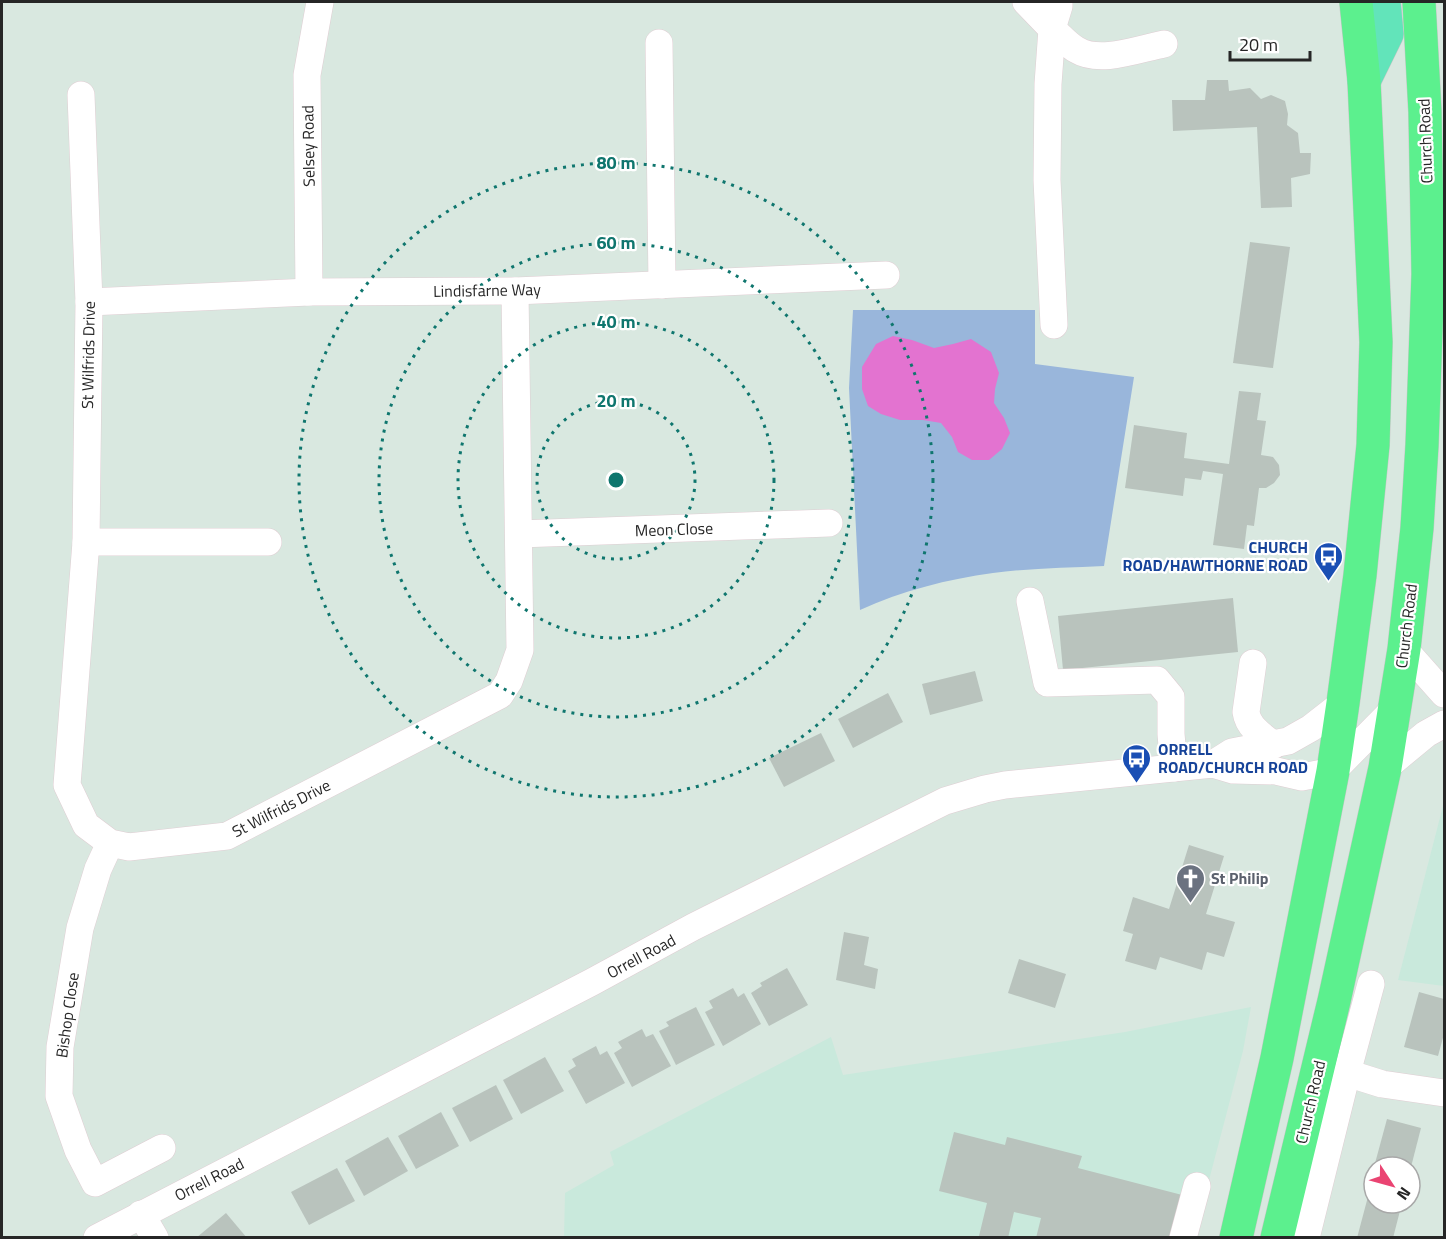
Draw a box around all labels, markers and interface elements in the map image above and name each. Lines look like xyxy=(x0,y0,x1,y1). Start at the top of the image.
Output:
scale bar xyxy=(1230,24,1310,62)
text: 20 m xyxy=(1239,31,1278,58)
street label: Church Road xyxy=(1412,98,1438,184)
street label: Selsey Road xyxy=(295,105,321,187)
text: 80 m xyxy=(596,149,636,176)
text: 60 m xyxy=(596,229,636,256)
street label: Lindisfarne Way xyxy=(433,277,541,303)
street label: St Wilfrids Drive xyxy=(75,301,101,409)
text: 40 m xyxy=(596,308,636,335)
text: 20 m xyxy=(596,387,636,414)
centre of rings xyxy=(606,470,626,490)
street label: Meon Close xyxy=(634,516,714,542)
place label: CHURCH ROAD/HAWTHORNE ROAD xyxy=(1123,535,1308,577)
bus stop icon: CHURCH ROAD/HAWTHORNE ROAD xyxy=(1313,540,1345,582)
street label: Church Road xyxy=(1389,582,1423,670)
place label: ORRELL ROAD/CHURCH ROAD xyxy=(1158,737,1308,779)
bus stop icon: ORRELL ROAD/CHURCH ROAD xyxy=(1121,742,1153,784)
street label: St Wilfrids Drive xyxy=(228,773,334,843)
church icon: St Philip xyxy=(1174,862,1206,904)
place label: St Philip xyxy=(1211,866,1269,890)
street label: Orrell Road xyxy=(602,928,680,984)
street label: Bishop Close xyxy=(49,971,85,1059)
street label: Church Road xyxy=(1289,1058,1331,1146)
street label: Orrell Road xyxy=(170,1151,248,1207)
north arrow xyxy=(1362,1155,1422,1215)
text: N xyxy=(1391,1182,1417,1205)

